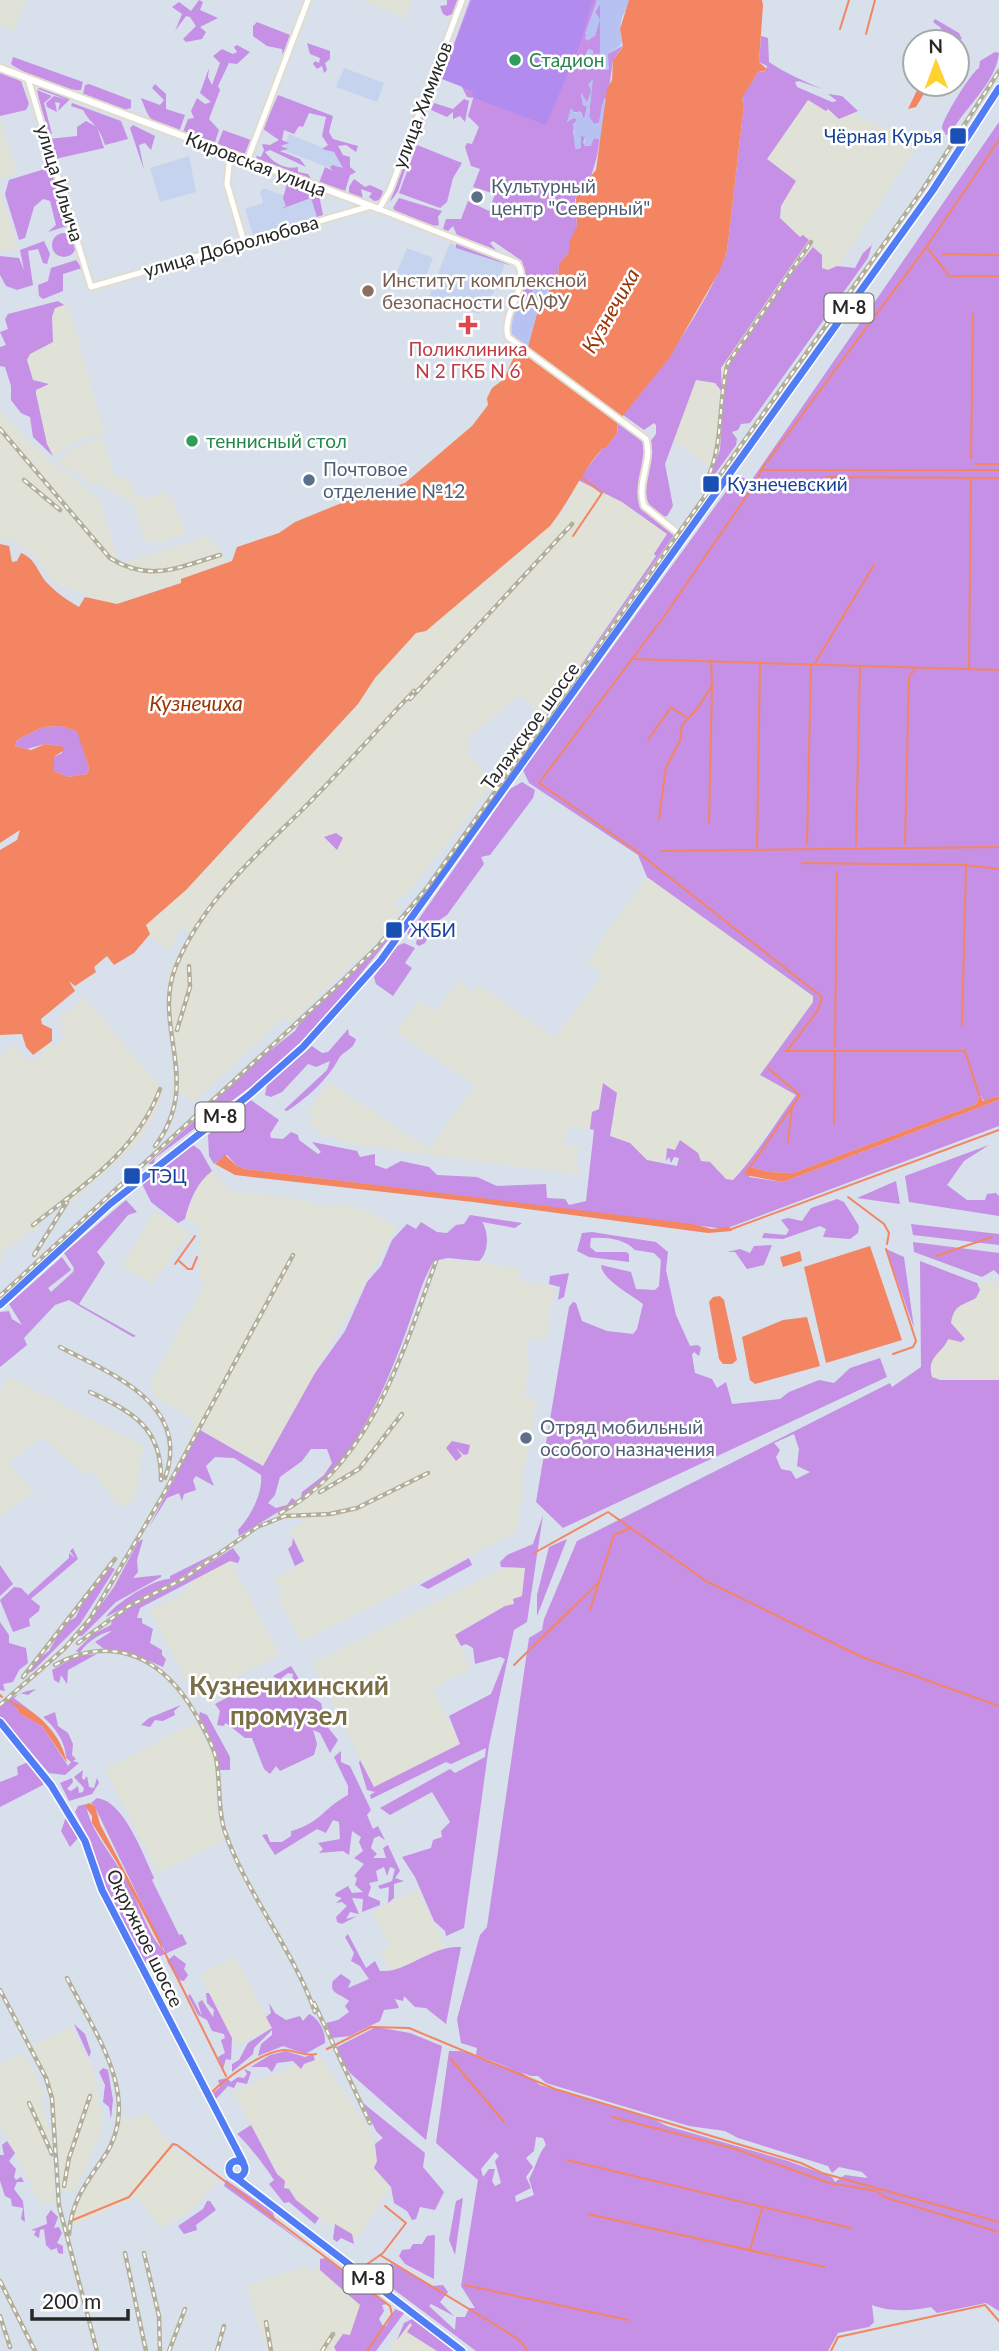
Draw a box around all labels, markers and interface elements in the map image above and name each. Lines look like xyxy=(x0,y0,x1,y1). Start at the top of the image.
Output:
north arrow xyxy=(901,28,971,98)
text: N xyxy=(928,34,943,57)
street label: улица Химиков xyxy=(387,38,456,171)
place label: Стадион xyxy=(529,48,604,71)
marker: Стадион xyxy=(507,52,523,68)
street label: улица Ильича xyxy=(32,121,89,244)
place label: Чёрная Курья xyxy=(824,124,942,147)
street label: Кировская улица xyxy=(183,126,330,201)
marker: Чёрная Курья xyxy=(948,126,968,146)
place label: Культурный центр "Северный" xyxy=(491,174,650,219)
marker: Культурный центр "Северный" xyxy=(469,189,485,205)
street label: улица Добролюбова xyxy=(141,210,321,282)
water label: Кузнечиха xyxy=(575,263,644,357)
place label: Институт комплексной безопасности С(А)ФУ xyxy=(382,268,587,313)
marker: Институт комплексной безопасности С(А)ФУ xyxy=(360,283,376,299)
road number: М-8 xyxy=(824,294,874,322)
marker: Поликлиника N 2 ГКБ N 6 xyxy=(458,315,478,335)
place label: Поликлиника N 2 ГКБ N 6 xyxy=(408,337,528,382)
place label: теннисный стол xyxy=(206,429,347,452)
marker: теннисный стол xyxy=(184,433,200,449)
place label: Почтовое отделение №12 xyxy=(323,457,465,502)
marker: Почтовое отделение №12 xyxy=(301,472,317,488)
place label: Кузнечевский xyxy=(727,472,848,495)
marker: Кузнечевский xyxy=(701,474,721,494)
street label: Талажское шоссе xyxy=(476,657,584,794)
water label: Кузнечиха xyxy=(149,690,243,715)
place label: ЖБИ xyxy=(410,918,456,941)
marker: ЖБИ xyxy=(384,920,404,940)
road number: М-8 xyxy=(196,1102,244,1132)
place label: ТЭЦ xyxy=(148,1164,187,1187)
marker: ТЭЦ xyxy=(122,1166,142,1186)
place label: Отряд мобильный особого назначения xyxy=(540,1415,715,1460)
marker: Отряд мобильный особого назначения xyxy=(518,1430,534,1446)
district label: Кузнечихинский промузел xyxy=(189,1669,389,1731)
street label: Окружное шоссе xyxy=(102,1865,189,2011)
road number: М-8 xyxy=(344,2264,392,2294)
scale bar xyxy=(32,2278,128,2322)
text: 200 m xyxy=(42,2288,101,2313)

